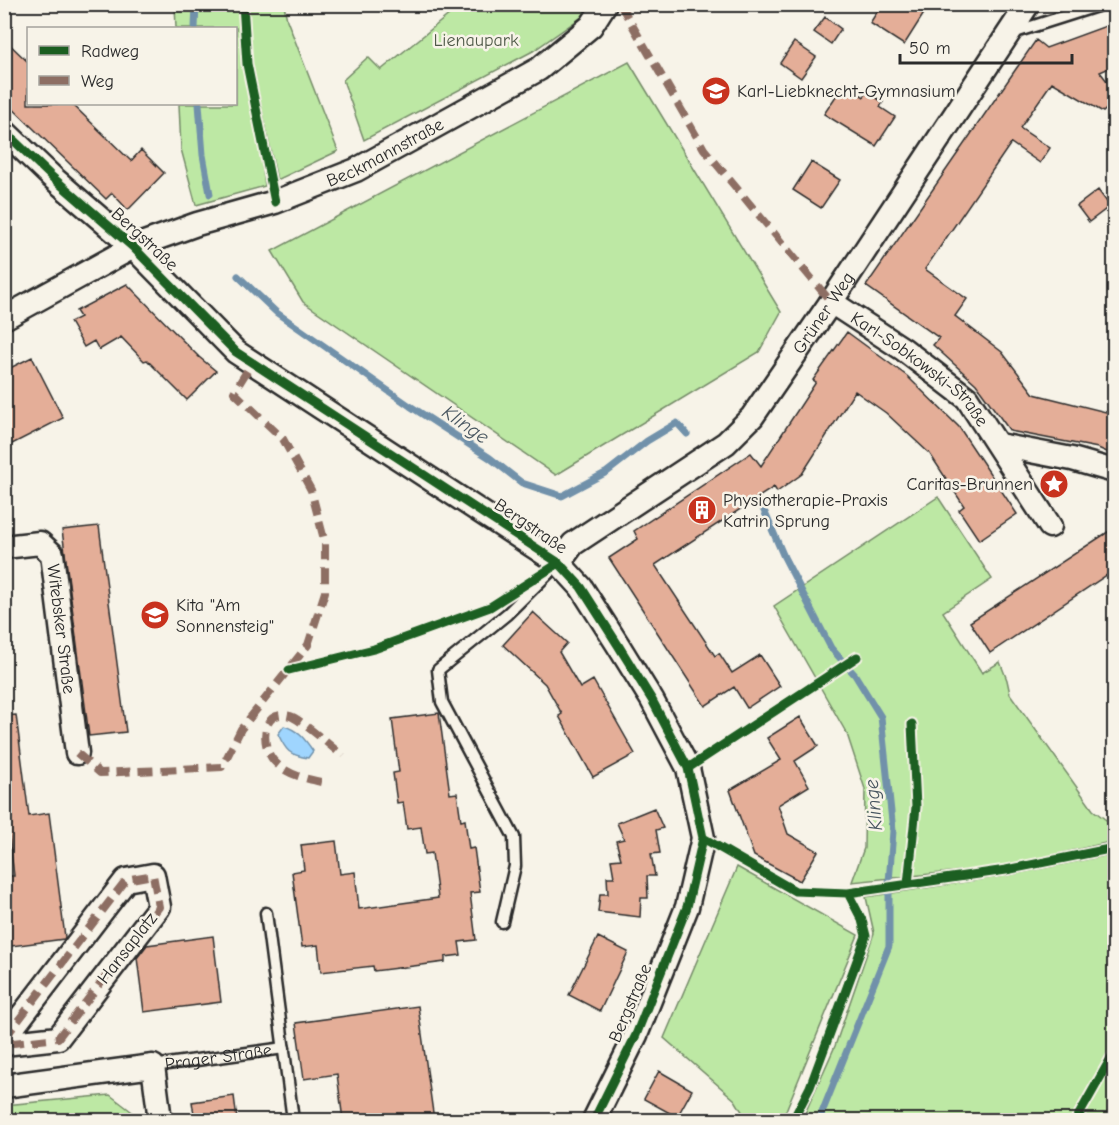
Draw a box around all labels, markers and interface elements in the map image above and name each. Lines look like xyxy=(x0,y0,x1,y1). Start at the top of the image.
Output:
legend xyxy=(27,27,237,105)
scale bar xyxy=(900,27,1072,65)
park label: Lienaupark xyxy=(433,30,519,51)
text: 50 m xyxy=(909,38,951,59)
text: Radweg xyxy=(81,41,139,62)
text: Weg xyxy=(81,71,114,92)
school or university icon: Karl-Liebknecht-Gymnasium xyxy=(700,75,732,107)
place label: Karl-Liebknecht-Gymnasium xyxy=(737,81,956,102)
street label: Beckmannstraße xyxy=(324,114,447,192)
street label: Bergstraße xyxy=(107,203,182,276)
street label: Grüner Weg xyxy=(789,268,859,358)
street label: Karl-Sobkowski-Straße xyxy=(846,308,993,431)
water label: Klinge xyxy=(438,400,493,449)
place icon: Caritas-Brunnen xyxy=(1038,468,1070,500)
place label: Caritas-Brunnen xyxy=(906,474,1033,495)
place label: Physiotherapie-Praxis Katrin Sprung xyxy=(723,490,888,532)
street label: Bergstraße xyxy=(490,494,571,558)
building icon: Physiotherapie-Praxis Katrin Sprung xyxy=(686,494,718,526)
street label: Witebsker Straße xyxy=(42,563,79,695)
place label: Kita "Am Sonnensteig" xyxy=(176,595,274,637)
school or university icon: Kita "Am Sonnensteig" xyxy=(139,599,171,631)
water label: Klinge xyxy=(860,778,887,832)
street label: Hansaplatz xyxy=(93,908,162,988)
street label: Bergstraße xyxy=(604,961,656,1046)
street label: Prager Straße xyxy=(164,1040,273,1075)

